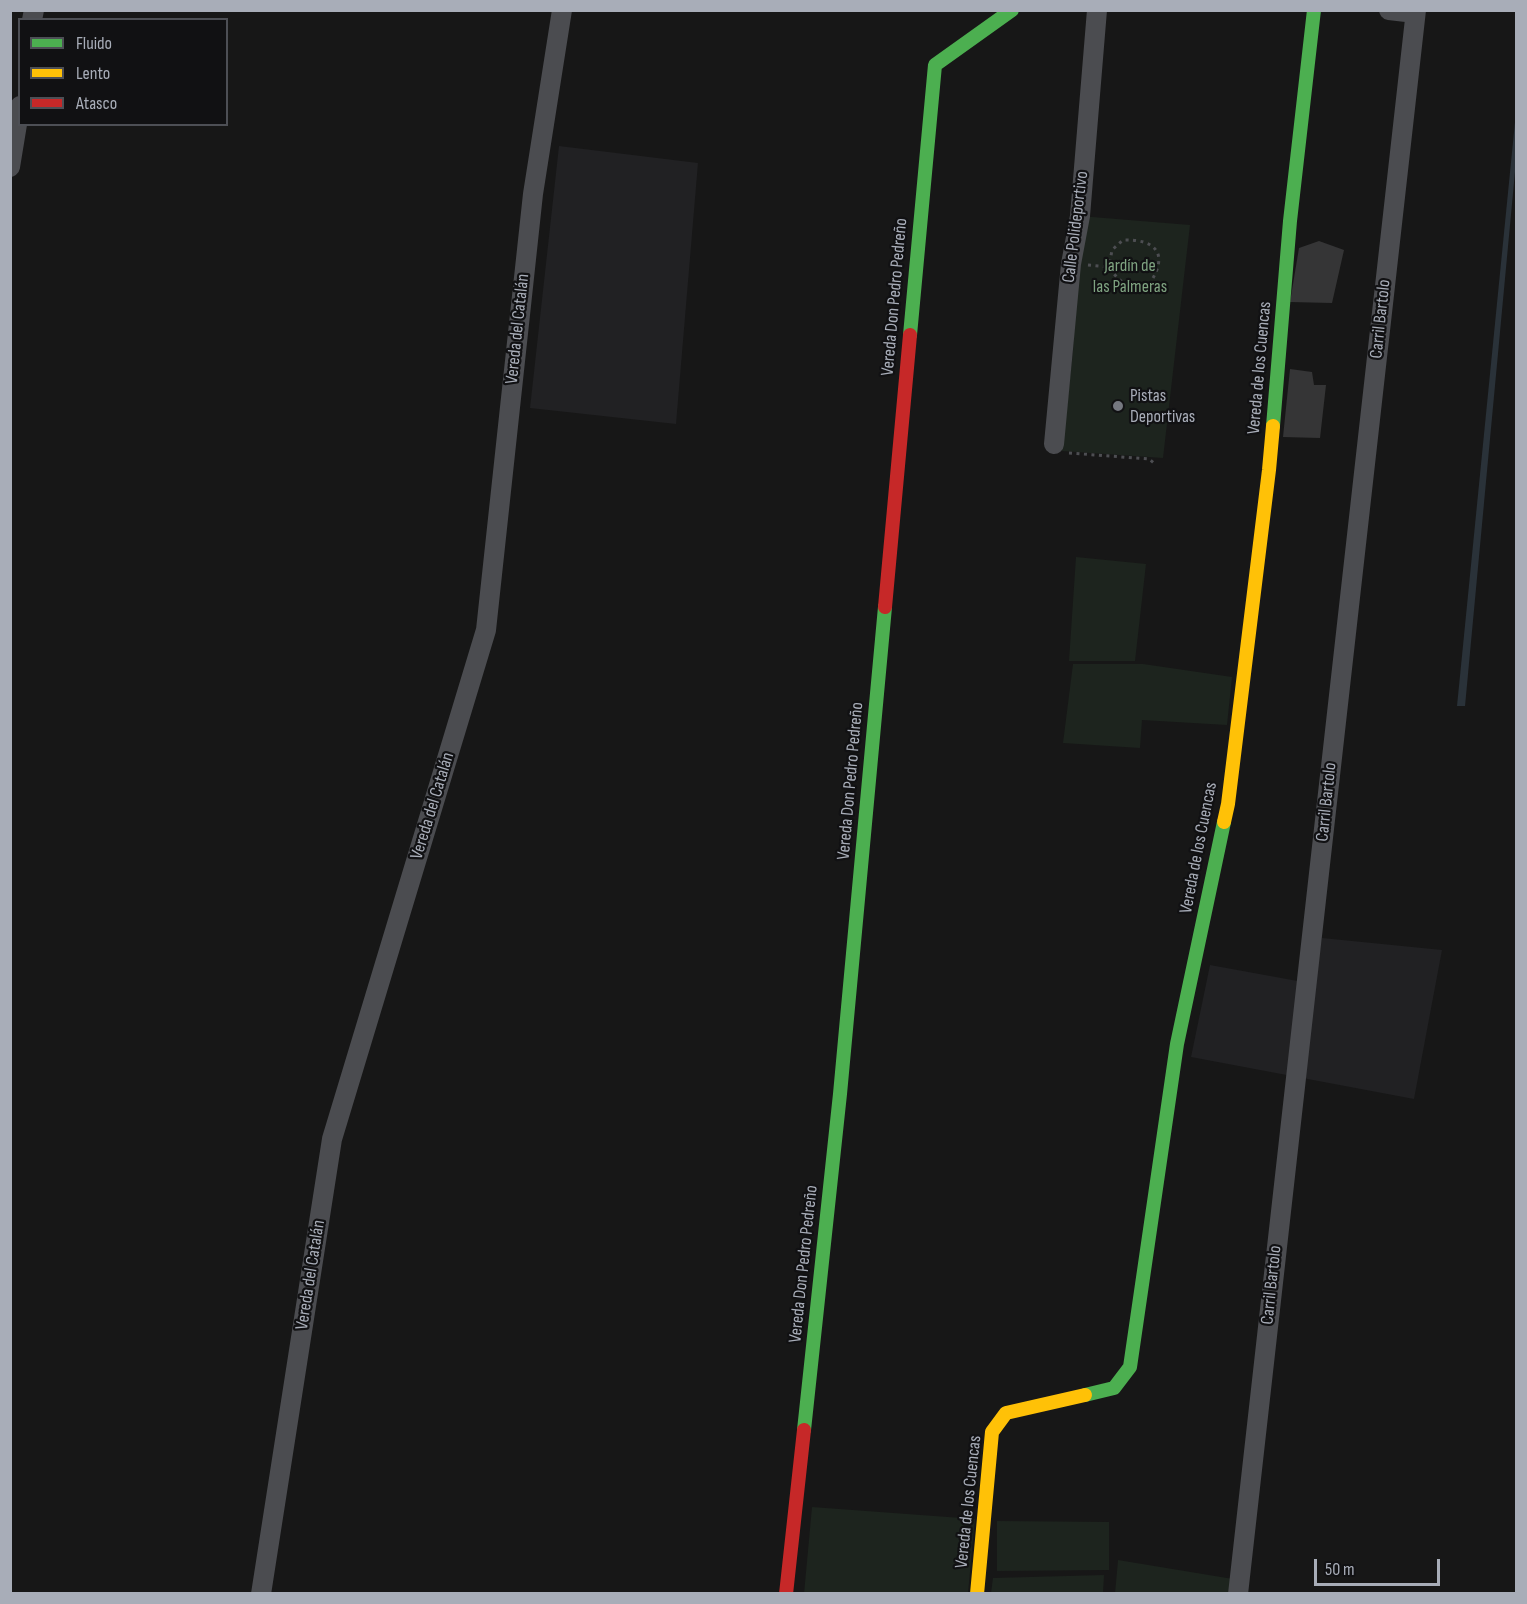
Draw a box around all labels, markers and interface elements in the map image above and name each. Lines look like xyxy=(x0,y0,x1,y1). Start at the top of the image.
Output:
legend xyxy=(18,18,228,126)
text: Fluido xyxy=(76,33,112,54)
text: Lento xyxy=(76,63,110,84)
text: Atasco xyxy=(76,93,117,114)
street label: Calle Polideportivo xyxy=(1058,170,1094,284)
street label: Vereda Don Pedro Pedreño xyxy=(877,217,913,377)
park label: Jardín de las Palmeras xyxy=(1093,255,1167,298)
street label: Vereda del Catalán xyxy=(501,273,535,385)
street label: Carril Bartolo xyxy=(1366,278,1396,360)
street label: Vereda de los Cuencas xyxy=(1243,301,1277,435)
place label: Pistas Deportivas xyxy=(1130,385,1195,428)
marker: Pistas Deportivas xyxy=(1111,399,1125,413)
street label: Vereda Don Pedro Pedreño xyxy=(833,701,869,861)
street label: Vereda del Catalán xyxy=(406,750,460,862)
street label: Carril Bartolo xyxy=(1312,761,1342,843)
street label: Vereda de los Cuencas xyxy=(1176,780,1222,916)
street label: Vereda Don Pedro Pedreño xyxy=(785,1184,823,1344)
street label: Vereda del Catalán xyxy=(292,1219,330,1331)
street label: Carril Bartolo xyxy=(1257,1244,1287,1326)
street label: Vereda de los Cuencas xyxy=(951,1435,987,1569)
scale bar xyxy=(1317,1547,1443,1585)
text: 50 m xyxy=(1325,1559,1355,1580)

